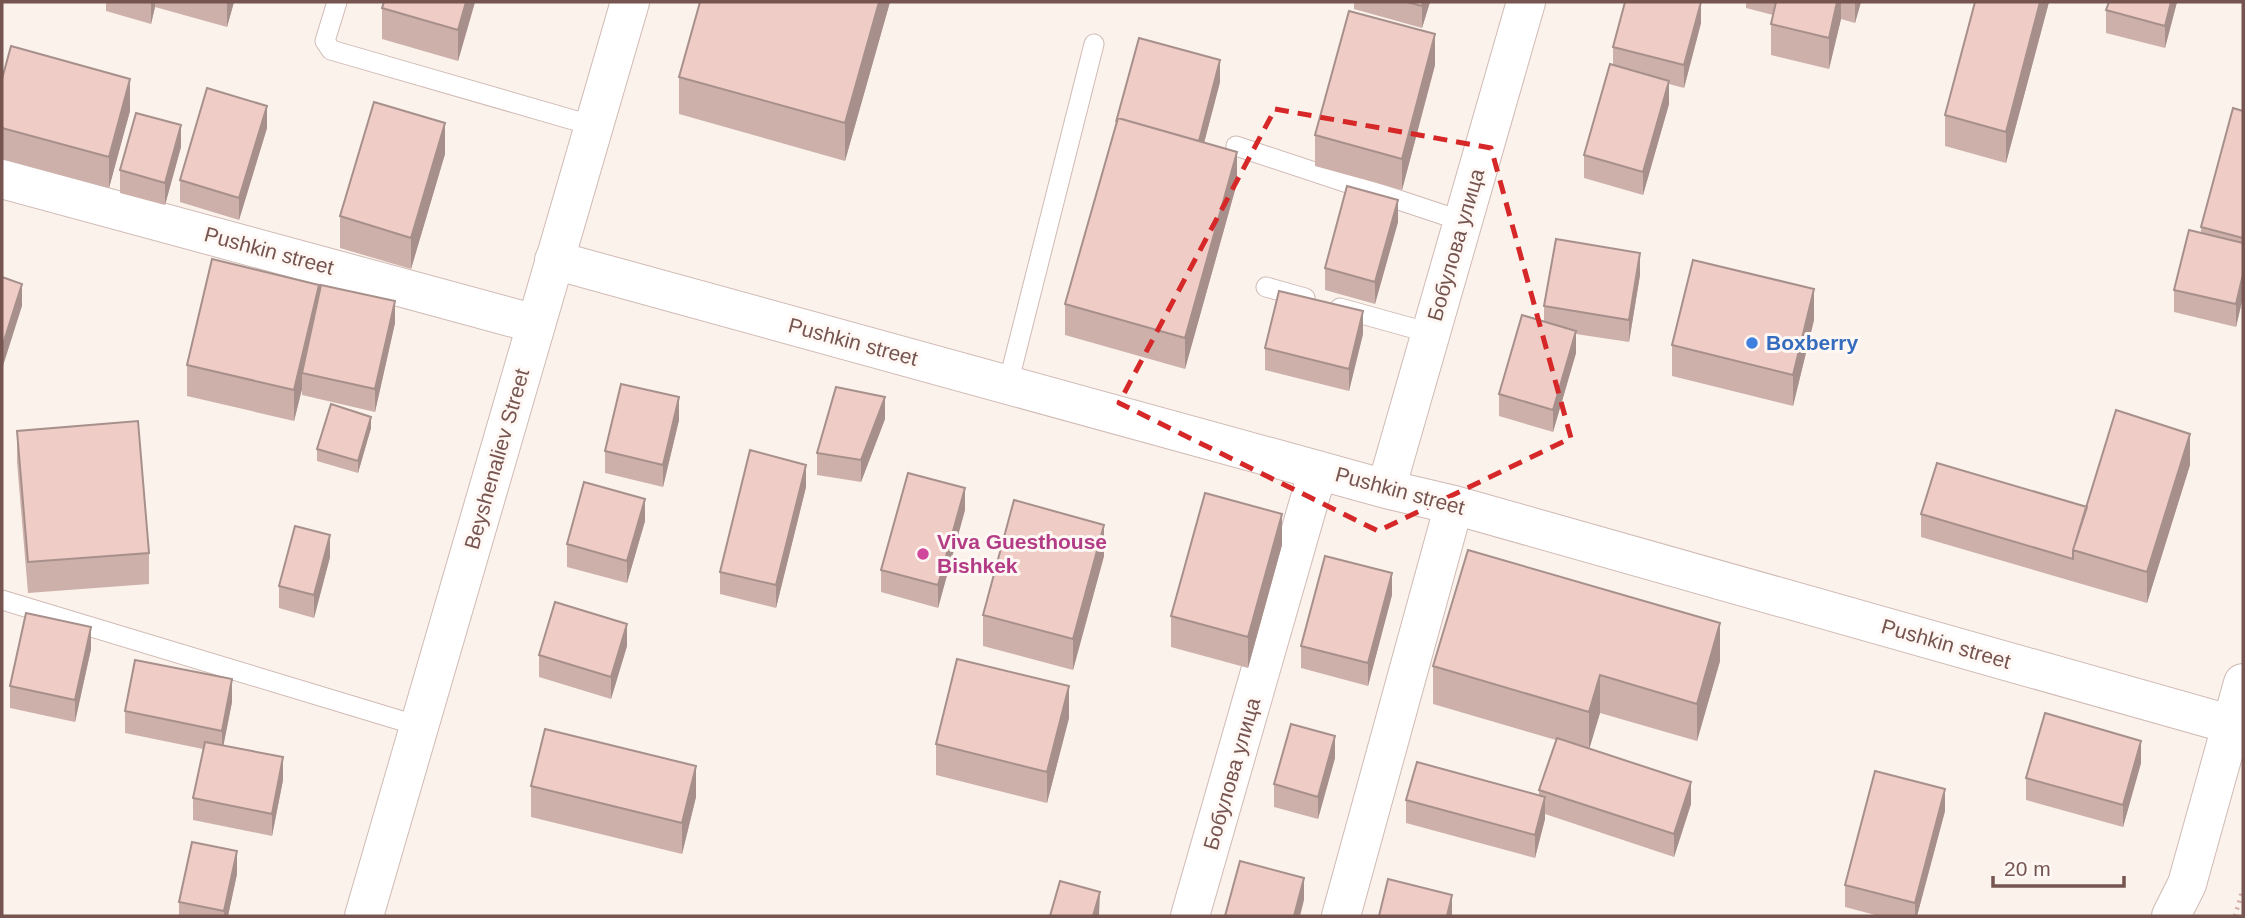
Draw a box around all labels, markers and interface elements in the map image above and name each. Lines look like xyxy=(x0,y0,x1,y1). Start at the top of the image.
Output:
street label: Бобулова улица xyxy=(1423,166,1488,324)
street label: Pushkin street xyxy=(202,222,337,279)
street label: Pushkin street xyxy=(786,313,921,370)
place label: Boxberry xyxy=(1766,331,1859,354)
marker: Boxberry xyxy=(1744,335,1760,351)
street label: Beyshenaliev Street xyxy=(460,366,533,552)
street label: Pushkin street xyxy=(1333,462,1468,519)
place label: Viva Guesthouse Bishkek xyxy=(937,530,1107,577)
marker: Viva Guesthouse Bishkek xyxy=(915,546,931,562)
street label: Pushkin street xyxy=(1879,614,2013,673)
street label: Бобулова улица xyxy=(1199,695,1264,853)
scale bar xyxy=(1993,844,2124,888)
text: 20 m xyxy=(2004,857,2051,880)

